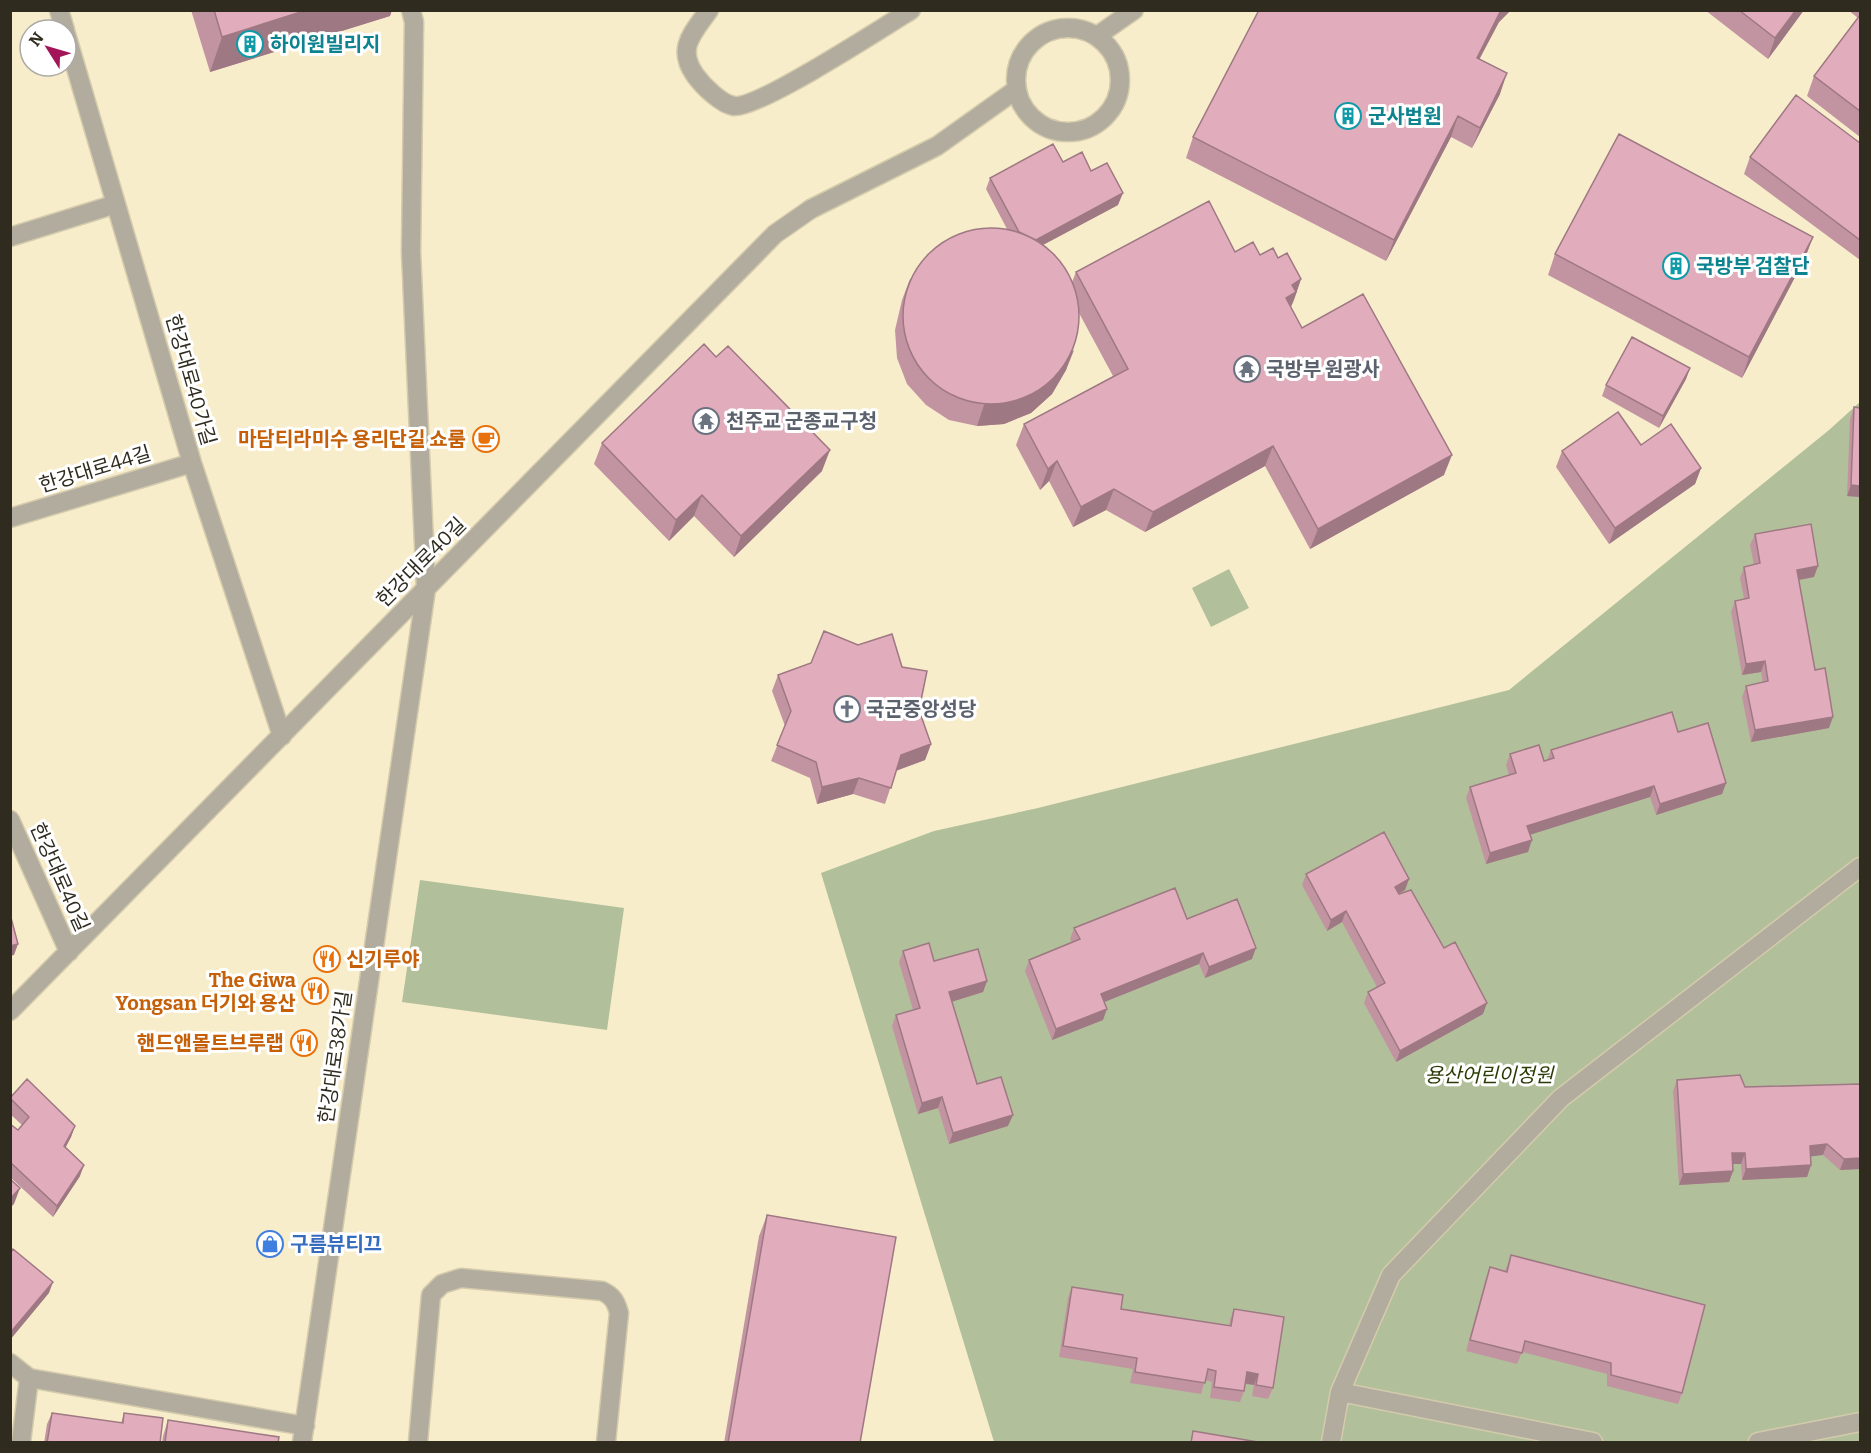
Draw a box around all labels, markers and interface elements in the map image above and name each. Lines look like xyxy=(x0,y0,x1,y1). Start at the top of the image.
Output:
north arrow xyxy=(18,18,78,78)
text: N xyxy=(25,29,48,50)
building icon: 하이원빌리지 xyxy=(235,29,265,59)
place label: 하이원빌리지 xyxy=(270,32,380,56)
building icon: 군사법원 xyxy=(1333,101,1363,131)
place label: 군사법원 xyxy=(1368,104,1442,128)
building icon: 국방부 검찰단 xyxy=(1661,251,1691,281)
place label: 국방부 검찰단 xyxy=(1696,254,1810,278)
street label: 한강대로40가길 xyxy=(161,312,221,448)
temple icon: 국방부 원광사 xyxy=(1232,354,1262,384)
place label: 국방부 원광사 xyxy=(1266,357,1380,381)
temple icon: 천주교 군종교구청 xyxy=(691,406,721,436)
place label: 천주교 군종교구청 xyxy=(726,409,877,433)
cafe icon: 마담티라미수 용리단길 쇼룸 xyxy=(471,424,501,454)
place label: 마담티라미수 용리단길 쇼룸 xyxy=(238,427,466,451)
street label: 한강대로44길 xyxy=(36,441,154,497)
street label: 한강대로40길 xyxy=(371,512,471,612)
church icon: 국군중앙성당 xyxy=(832,694,862,724)
place label: 국군중앙성당 xyxy=(866,697,976,721)
street label: 한강대로40길 xyxy=(25,819,95,935)
restaurant icon: 신기루야 xyxy=(312,944,342,974)
place label: 신기루야 xyxy=(346,947,420,971)
place label: The Giwa Yongsan 더기와 용산 xyxy=(115,968,296,1015)
restaurant icon: The Giwa Yongsan 더기와 용산 xyxy=(300,976,330,1006)
street label: 한강대로38가길 xyxy=(314,989,356,1125)
restaurant icon: 핸드앤몰트브루랩 xyxy=(289,1028,319,1058)
place label: 핸드앤몰트브루랩 xyxy=(137,1031,284,1055)
park label: 용산어린이정원 xyxy=(1425,1063,1555,1087)
shop icon: 구름뷰티끄 xyxy=(255,1229,285,1259)
place label: 구름뷰티끄 xyxy=(290,1232,382,1256)

